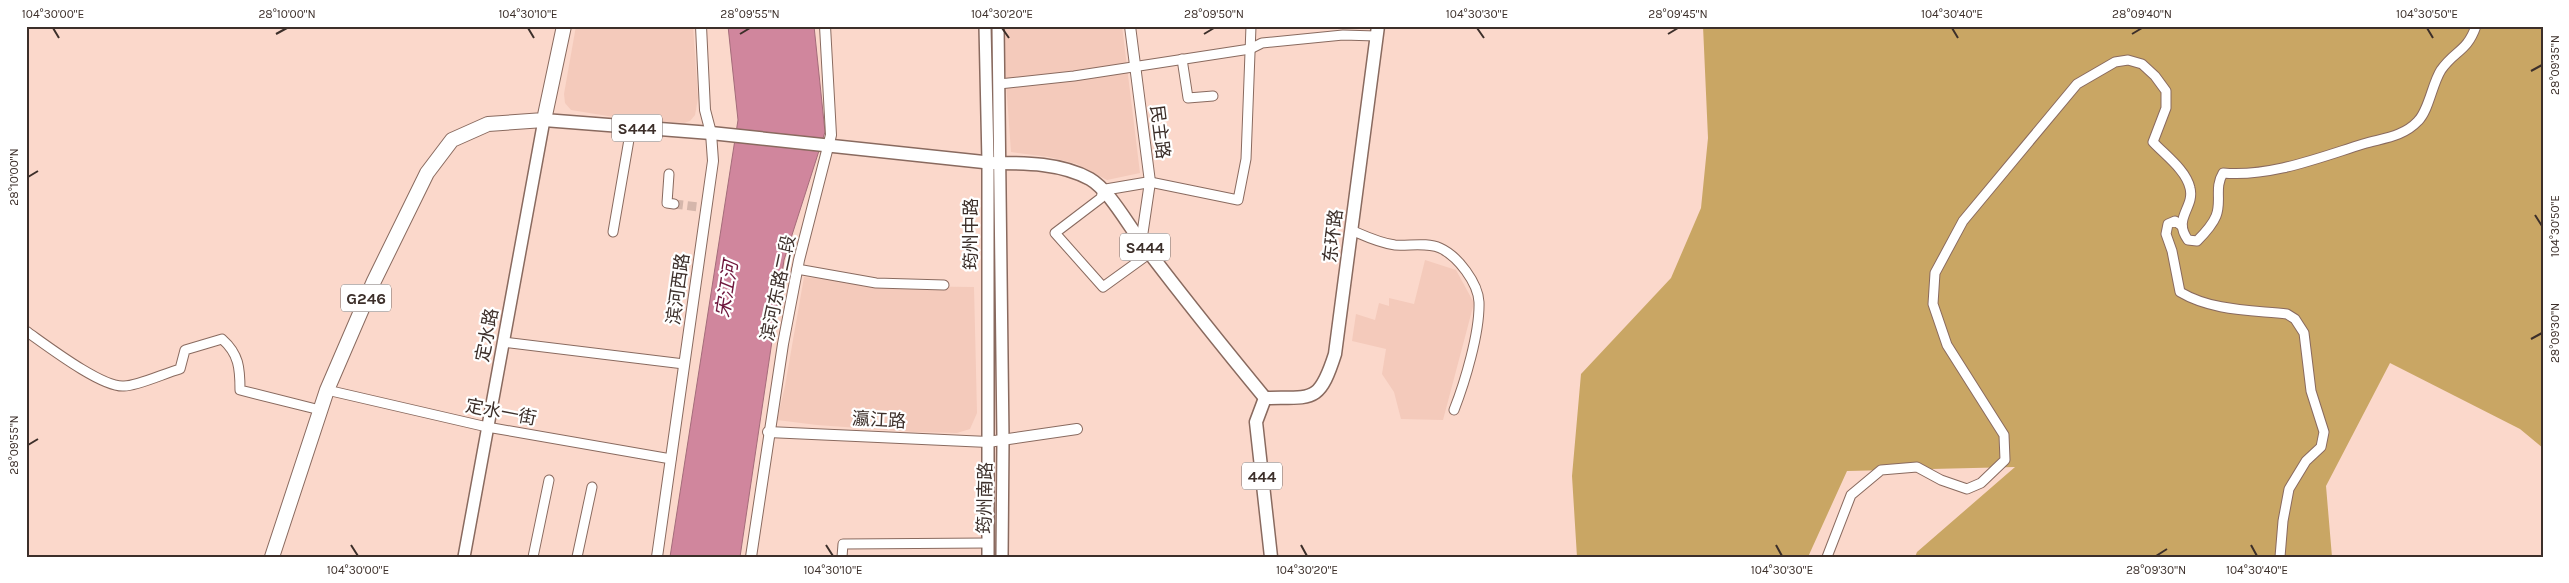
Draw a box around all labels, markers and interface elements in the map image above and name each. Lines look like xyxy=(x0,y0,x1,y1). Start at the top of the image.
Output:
text: 104°30'00"E xyxy=(22,7,84,21)
text: 28°10'00"N xyxy=(258,7,316,21)
text: 104°30'10"E xyxy=(498,7,558,21)
text: 28°09'55"N xyxy=(720,7,780,21)
text: 104°30'20"E xyxy=(971,7,1033,21)
text: 28°09'50"N xyxy=(1184,7,1244,21)
text: 104°30'30"E xyxy=(1446,7,1508,21)
text: 28°09'45"N xyxy=(1648,7,1708,21)
text: 104°30'40"E xyxy=(1921,7,1983,21)
text: 28°09'40"N xyxy=(2112,7,2172,21)
text: 104°30'50"E xyxy=(2396,7,2458,21)
text: 28°09'35"N xyxy=(2548,35,2562,95)
street label: 民主路 xyxy=(1146,104,1174,160)
road number: S444 xyxy=(612,115,662,142)
text: 28°10'00"N xyxy=(7,148,21,206)
text: 104°30'50"E xyxy=(2548,195,2562,257)
street label: 筠州中路 xyxy=(960,198,982,270)
street label: 东环路 xyxy=(1319,208,1347,264)
street label: 滨河东路二段 xyxy=(756,233,800,343)
road number: S444 xyxy=(1120,233,1170,260)
street label: 滨河西路 xyxy=(662,252,694,326)
water label: 宋江河 xyxy=(712,255,743,319)
road number: G246 xyxy=(341,284,391,312)
text: 28°09'30"N xyxy=(2548,303,2562,363)
street label: 定水路 xyxy=(471,306,503,364)
street label: 定水一街 xyxy=(464,394,538,430)
street label: 瀛江路 xyxy=(851,408,907,432)
text: 28°09'55"N xyxy=(7,415,21,475)
street label: 筠州南路 xyxy=(973,462,997,534)
road number: 444 xyxy=(1242,462,1282,490)
text: 104°30'00"E xyxy=(327,563,389,577)
text: 104°30'10"E xyxy=(803,563,863,577)
text: 104°30'20"E xyxy=(1276,563,1338,577)
text: 104°30'30"E xyxy=(1751,563,1813,577)
text: 28°09'30"N xyxy=(2126,563,2186,577)
text: 104°30'40"E xyxy=(2226,563,2288,577)

